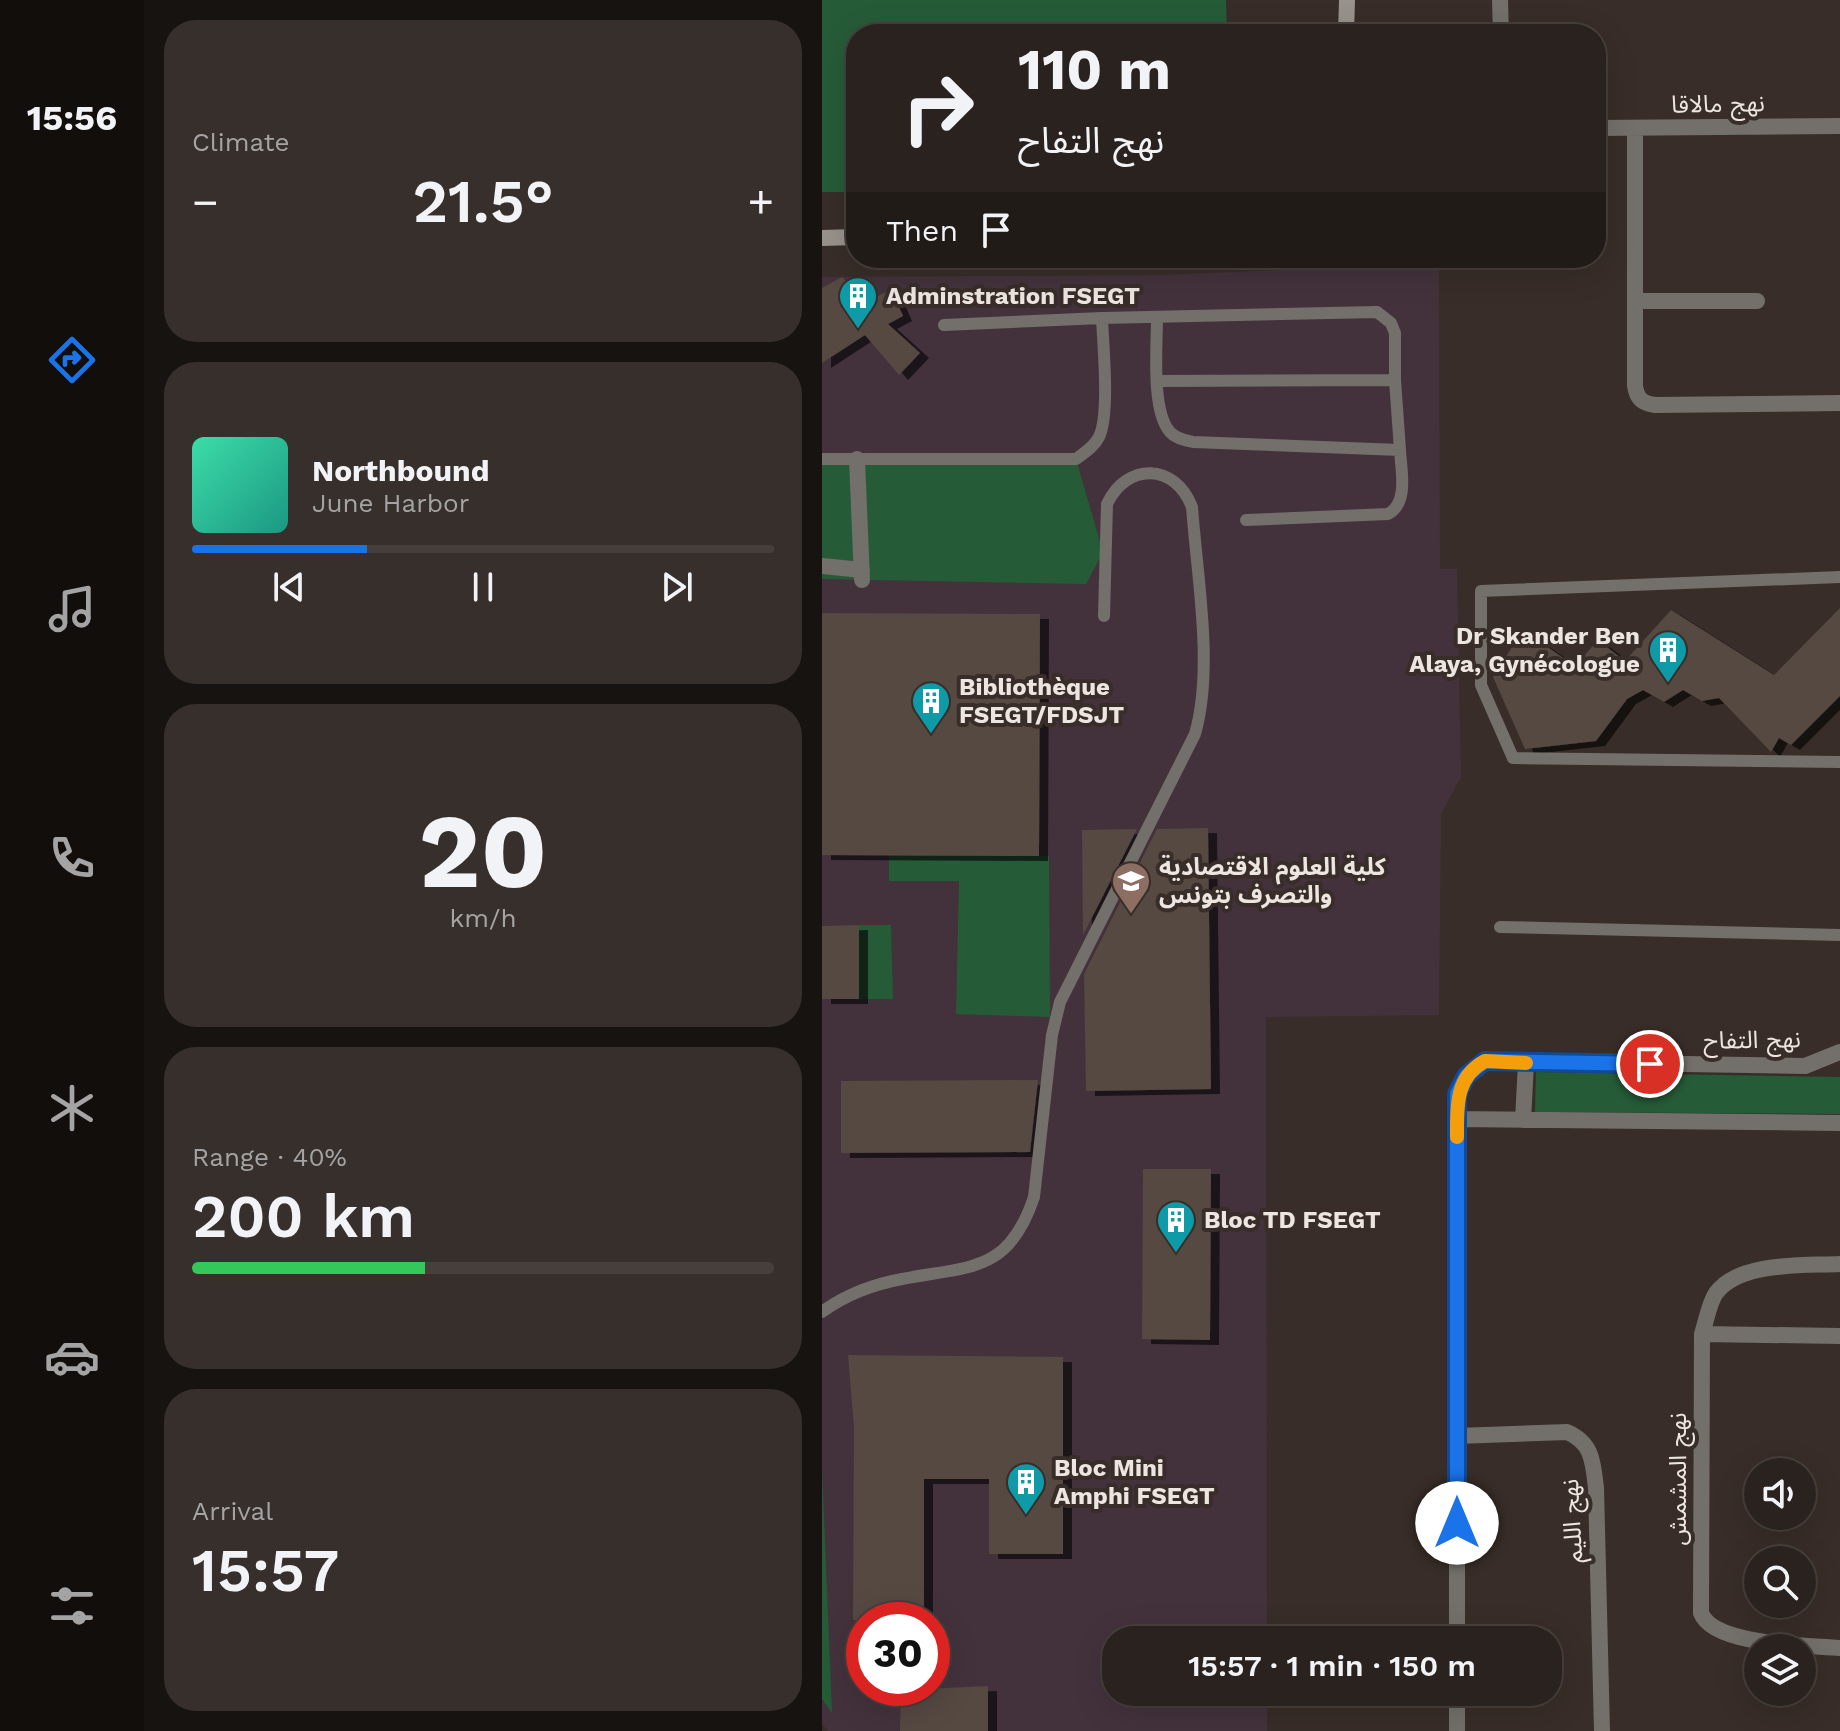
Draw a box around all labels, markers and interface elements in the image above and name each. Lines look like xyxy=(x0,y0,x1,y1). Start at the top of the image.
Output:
text: 110 m xyxy=(1018,37,1171,103)
icon: right xyxy=(886,56,990,160)
street label: نهج مالاقا xyxy=(1671,89,1765,122)
text: 15:56 xyxy=(27,97,117,139)
text: نهج التفاح xyxy=(1018,120,1164,162)
text: Climate xyxy=(192,127,290,157)
text: 21.5° xyxy=(412,166,554,237)
text: − xyxy=(192,176,219,228)
text: + xyxy=(747,176,774,228)
icon: arrive xyxy=(974,208,1018,252)
text: Then xyxy=(886,213,958,248)
building icon: Adminstration FSEGT xyxy=(837,275,879,330)
place label: Adminstration FSEGT xyxy=(886,282,1140,310)
icon: directions xyxy=(44,332,100,388)
text: Northbound xyxy=(312,453,489,488)
text: June Harbor xyxy=(312,488,469,518)
icon: previous xyxy=(267,565,311,609)
icon: pause xyxy=(461,565,505,609)
icon: next xyxy=(655,565,699,609)
icon: music xyxy=(44,581,100,637)
place label: Dr Skander Ben Alaya, Gynécologue xyxy=(1409,622,1640,678)
building icon: Dr Skander Ben Alaya, Gynécologue xyxy=(1647,629,1689,684)
place label: Bibliothèque FSEGT/FDSJT xyxy=(959,673,1124,729)
building icon: Bibliothèque FSEGT/FDSJT xyxy=(910,680,952,735)
text: 20 xyxy=(419,790,547,912)
icon: phone xyxy=(44,830,100,886)
place label: كلية العلوم الاقتصادية والتصرف بتونس xyxy=(1159,853,1387,909)
school or university icon: كلية العلوم الاقتصادية والتصرف بتونس xyxy=(1110,860,1152,915)
text: km/h xyxy=(450,903,516,933)
street label: نهج التفاح xyxy=(1703,1025,1801,1058)
pin xyxy=(1616,1030,1684,1098)
icon: arrive xyxy=(1628,1042,1672,1086)
icon: climate xyxy=(44,1080,100,1136)
text: Range · 40% xyxy=(192,1142,347,1172)
text: 200 km xyxy=(192,1181,415,1252)
building icon: Bloc TD FSEGT xyxy=(1155,1199,1197,1254)
place label: Bloc TD FSEGT xyxy=(1204,1206,1381,1234)
icon: car xyxy=(44,1329,100,1385)
street label: نهج المشمش xyxy=(1664,1413,1695,1545)
place label: Bloc Mini Amphi FSEGT xyxy=(1054,1454,1215,1510)
map controls xyxy=(1744,1458,1816,1706)
button: sound xyxy=(1744,1458,1816,1530)
building icon: Bloc Mini Amphi FSEGT xyxy=(1005,1461,1047,1516)
street label: نهج الليم xyxy=(1556,1478,1591,1564)
position arrow xyxy=(1415,1481,1499,1565)
text: Arrival xyxy=(192,1496,273,1526)
text: 15:57 xyxy=(192,1535,339,1606)
button: search xyxy=(1744,1546,1816,1618)
icon: filters xyxy=(44,1578,100,1634)
speed limit sign: 30 xyxy=(846,1602,950,1706)
button: layers xyxy=(1744,1634,1816,1706)
text: 15:57 · 1 min · 150 m xyxy=(1188,1648,1476,1683)

